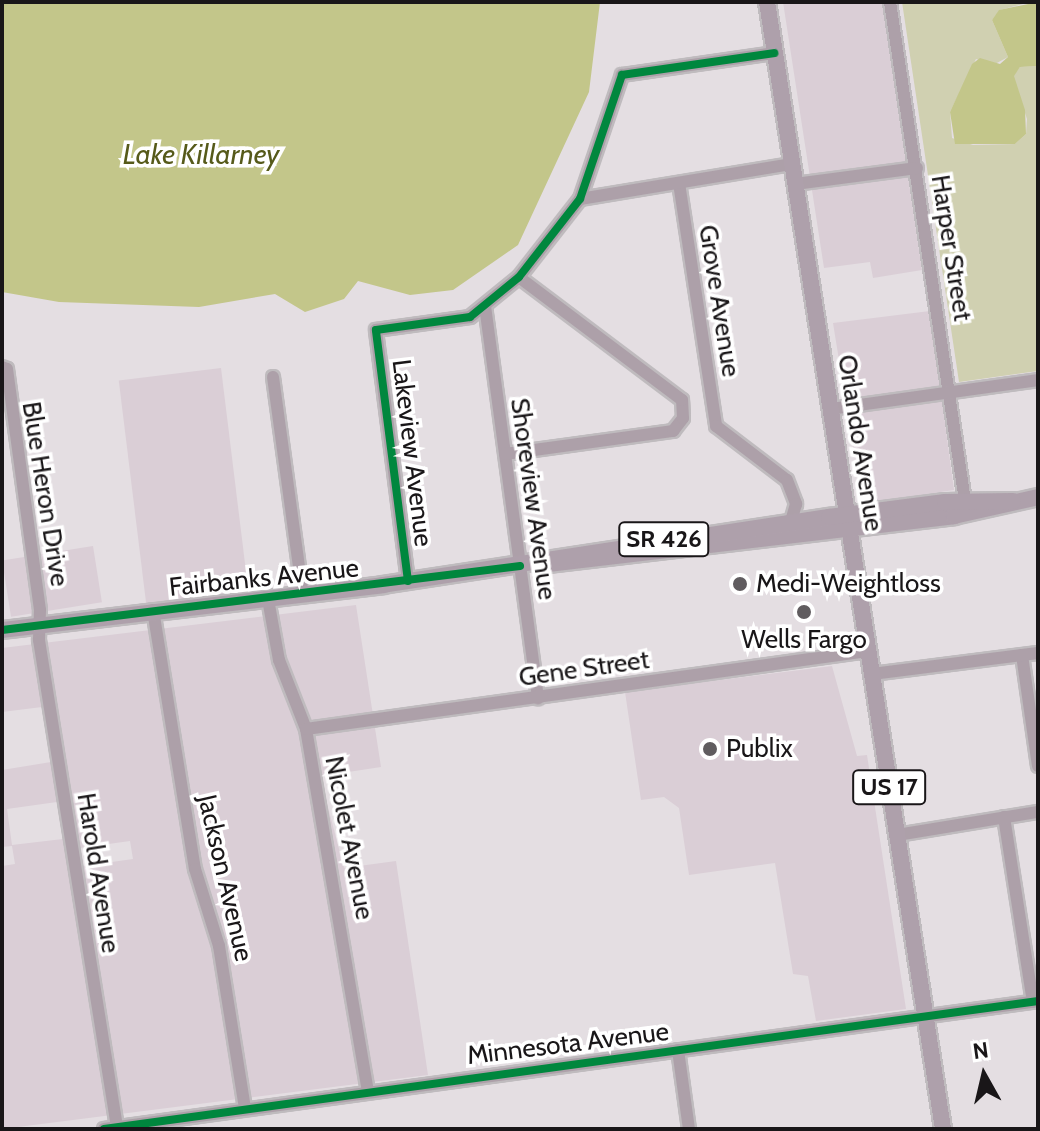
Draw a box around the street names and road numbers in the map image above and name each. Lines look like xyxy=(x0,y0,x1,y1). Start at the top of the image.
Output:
street label: Harper Street xyxy=(924,173,978,323)
street label: Grove Avenue xyxy=(692,223,746,379)
street label: Orlando Avenue xyxy=(831,353,889,533)
street label: Lakeview Avenue xyxy=(385,358,439,548)
street label: Shoreview Avenue xyxy=(503,396,563,602)
street label: Blue Heron Drive xyxy=(15,399,75,589)
road number: SR 426 xyxy=(618,519,710,559)
street label: Fairbanks Avenue xyxy=(168,553,360,603)
street label: Gene Street xyxy=(517,644,651,694)
street label: Nicolet Avenue xyxy=(318,754,380,922)
road number: US 17 xyxy=(851,767,927,807)
street label: Harold Avenue xyxy=(70,791,126,955)
street label: Jackson Avenue xyxy=(191,792,259,964)
street label: Minnesota Avenue xyxy=(465,1016,671,1072)

